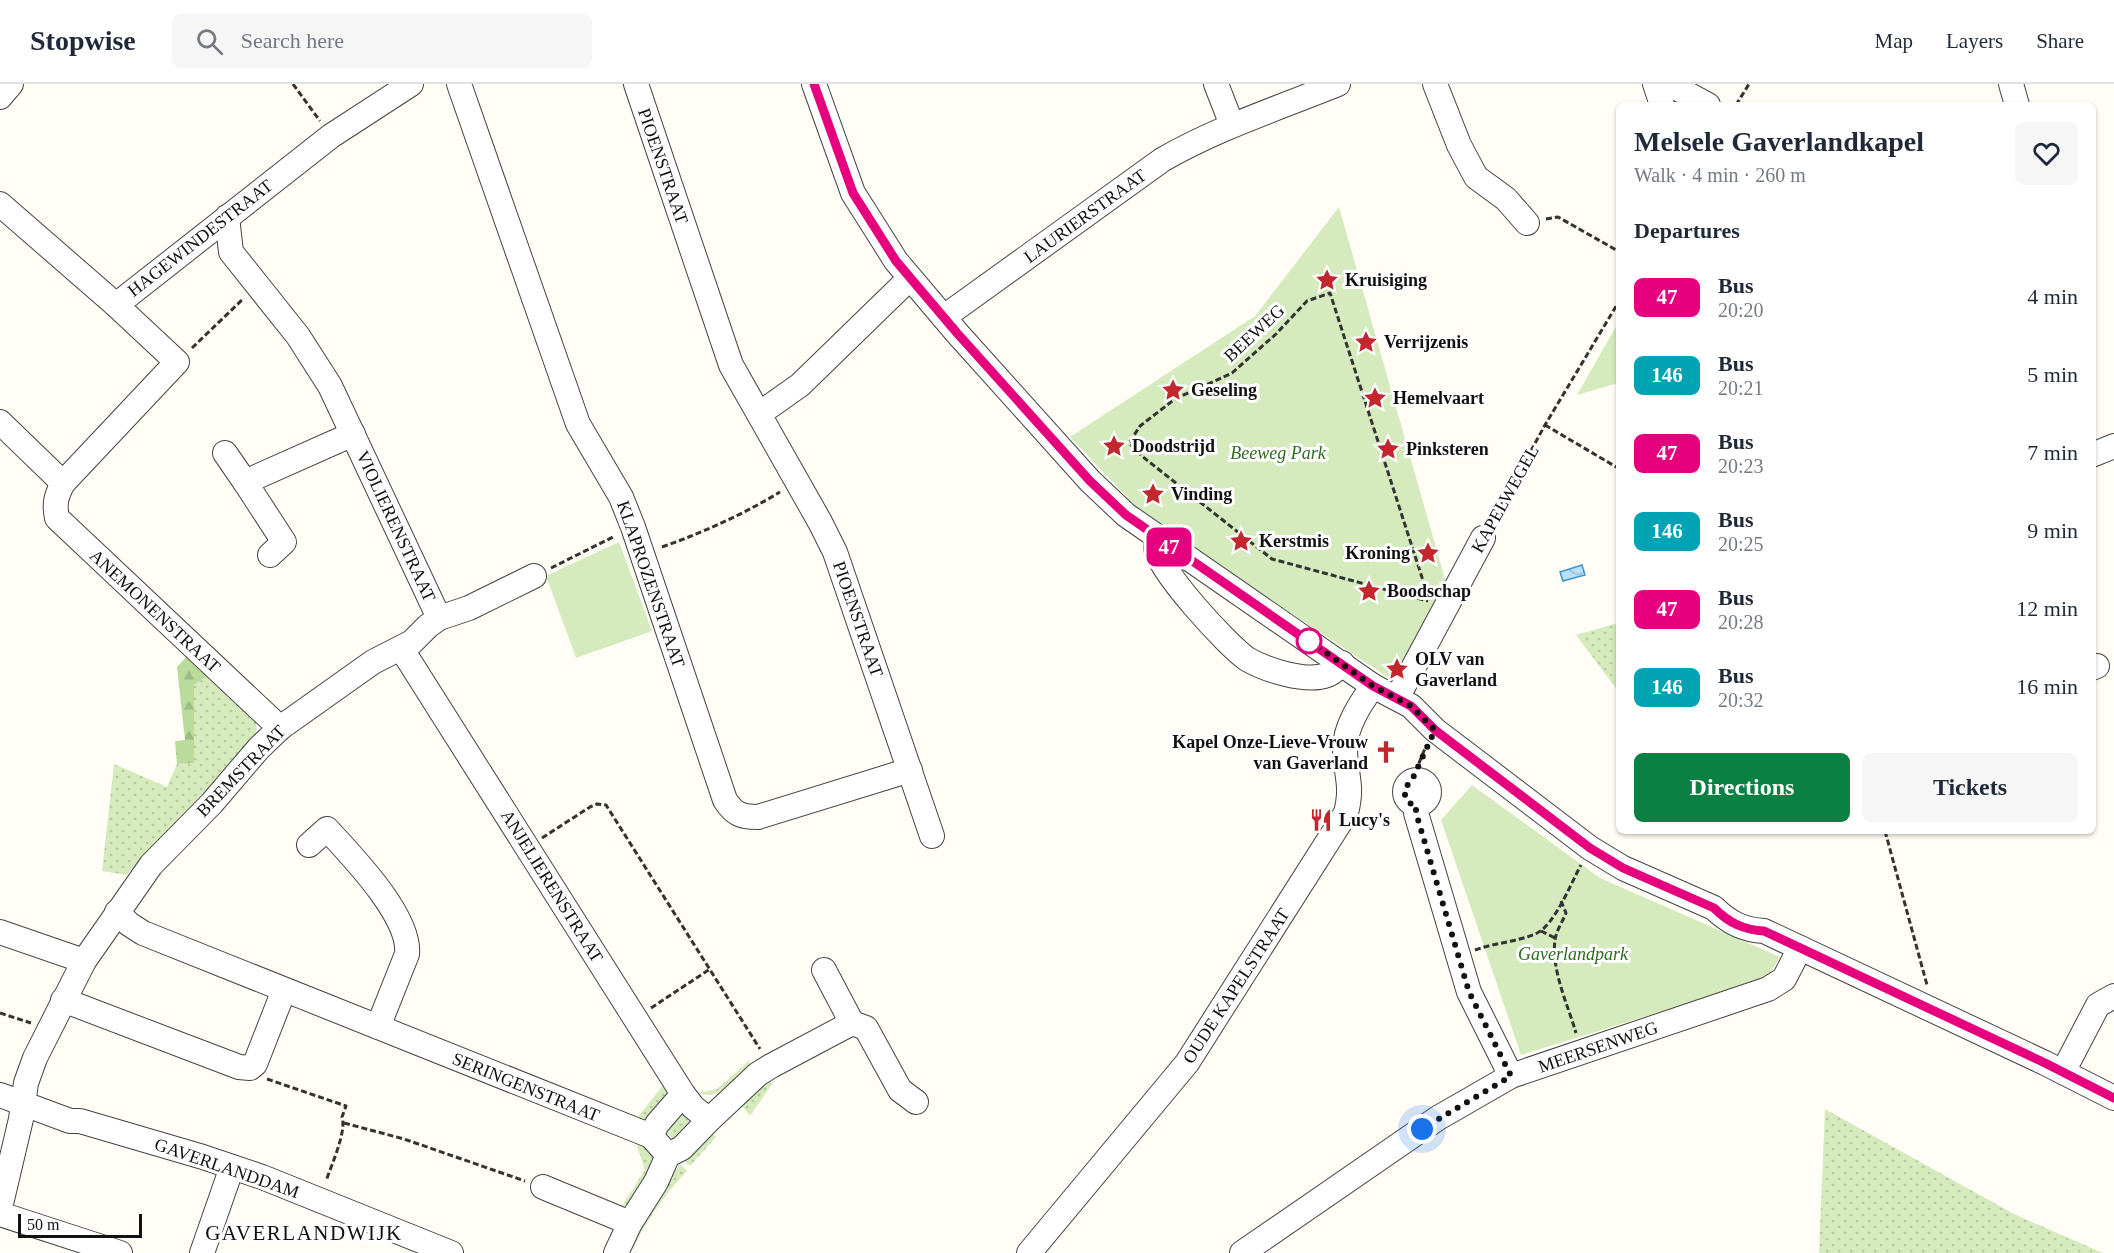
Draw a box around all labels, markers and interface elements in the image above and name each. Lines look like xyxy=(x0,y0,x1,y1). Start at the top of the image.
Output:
search box xyxy=(172,14,592,68)
text: Stopwise xyxy=(30,25,136,56)
icon: search xyxy=(193,25,226,58)
text: Search here xyxy=(241,28,344,53)
text: Map xyxy=(1875,29,1913,53)
text: Layers xyxy=(1946,29,2003,53)
text: Share xyxy=(2036,29,2084,53)
street label: PIOENSTRAAT xyxy=(634,106,692,226)
button: heart xyxy=(2015,122,2078,185)
text: Melsele Gaverlandkapel xyxy=(1634,126,1924,157)
text: Walk · 4 min · 260 m xyxy=(1634,164,1806,186)
street label: LAURIERSTRAAT xyxy=(1020,165,1150,267)
street label: HAGEWINDESTRAAT xyxy=(124,175,276,301)
text: Departures xyxy=(1634,218,1740,243)
place icon: Kruisiging xyxy=(1314,267,1340,293)
place label: Kruisiging xyxy=(1345,270,1427,290)
text: Bus xyxy=(1718,273,1753,298)
text: 4 min xyxy=(2027,284,2078,309)
text: 47 xyxy=(1657,285,1678,309)
text: 20:20 xyxy=(1718,299,1764,321)
street label: BEEWEG xyxy=(1220,300,1288,366)
place icon: Verrijzenis xyxy=(1353,329,1379,355)
place label: Verrijzenis xyxy=(1384,332,1468,352)
text: Bus xyxy=(1718,351,1753,376)
text: 5 min xyxy=(2027,362,2078,387)
text: 146 xyxy=(1651,363,1683,387)
place icon: Geseling xyxy=(1160,377,1186,403)
text: 20:21 xyxy=(1718,377,1764,399)
place label: Geseling xyxy=(1191,380,1257,400)
place icon: Hemelvaart xyxy=(1362,385,1388,411)
place label: Hemelvaart xyxy=(1393,388,1484,408)
text: Bus xyxy=(1718,429,1753,454)
place icon: Doodstrijd xyxy=(1101,433,1127,459)
place label: Doodstrijd xyxy=(1132,436,1215,456)
place icon: Pinksteren xyxy=(1375,436,1401,462)
place label: Pinksteren xyxy=(1406,439,1489,459)
text: 7 min xyxy=(2027,440,2078,465)
text: 47 xyxy=(1657,441,1678,465)
street label: KAPELWEGEL xyxy=(1467,442,1543,556)
park label: Beeweg Park xyxy=(1230,443,1327,463)
street label: VIOLIERENSTRAAT xyxy=(352,447,440,605)
text: 20:23 xyxy=(1718,455,1764,477)
place icon: Vinding xyxy=(1140,481,1166,507)
place label: Vinding xyxy=(1171,484,1232,504)
street label: KLAPROZENSTRAAT xyxy=(613,498,689,670)
text: Bus xyxy=(1718,507,1753,532)
text: 9 min xyxy=(2027,518,2078,543)
text: 146 xyxy=(1651,519,1683,543)
line badge: 47 xyxy=(1142,528,1196,566)
place icon: Kerstmis xyxy=(1228,528,1254,554)
place label: Kerstmis xyxy=(1259,531,1329,551)
text: 20:25 xyxy=(1718,533,1764,555)
text: 47 xyxy=(1159,535,1180,559)
place icon: Kroning xyxy=(1415,540,1441,566)
place label: Kroning xyxy=(1345,543,1410,563)
street label: ANEMONENSTRAAT xyxy=(86,545,224,677)
street label: PIOENSTRAAT xyxy=(829,559,887,679)
place icon: Boodschap xyxy=(1356,578,1382,604)
place label: Boodschap xyxy=(1387,581,1471,601)
text: Bus xyxy=(1718,585,1753,610)
text: 12 min xyxy=(2016,596,2078,621)
text: 47 xyxy=(1657,597,1678,621)
text: 20:28 xyxy=(1718,611,1764,633)
unlabelled marker xyxy=(1296,628,1322,654)
place label: OLV van Gaverland xyxy=(1415,649,1497,690)
place icon: OLV van Gaverland xyxy=(1384,656,1410,682)
text: Bus xyxy=(1718,663,1753,688)
text: 16 min xyxy=(2016,674,2078,699)
text: 146 xyxy=(1651,675,1683,699)
text: 20:32 xyxy=(1718,689,1764,711)
street label: BREMSTRAAT xyxy=(192,721,290,821)
place label: Kapel Onze-Lieve-Vrouw van Gaverland xyxy=(1172,732,1368,773)
church icon: Kapel Onze-Lieve-Vrouw van Gaverland xyxy=(1373,739,1399,765)
button: Directions xyxy=(1634,753,1850,822)
button: Tickets xyxy=(1862,753,2078,822)
street label: ANJELIERENSTRAAT xyxy=(497,806,607,966)
restaurant icon: Lucy's xyxy=(1308,807,1334,833)
place label: Lucy's xyxy=(1339,810,1390,830)
street label: OUDE KAPELSTRAAT xyxy=(1178,905,1294,1067)
park label: Gaverlandpark xyxy=(1518,944,1629,964)
street label: MEERSENWEG xyxy=(1536,1017,1660,1077)
street label: SERINGENSTRAAT xyxy=(449,1048,603,1126)
your location xyxy=(1407,1114,1437,1144)
street label: GAVERLANDDAM xyxy=(152,1134,302,1202)
scale bar xyxy=(18,1211,142,1238)
text: 50 m xyxy=(27,1216,59,1233)
district label: GAVERLANDWIJK xyxy=(205,1221,403,1245)

